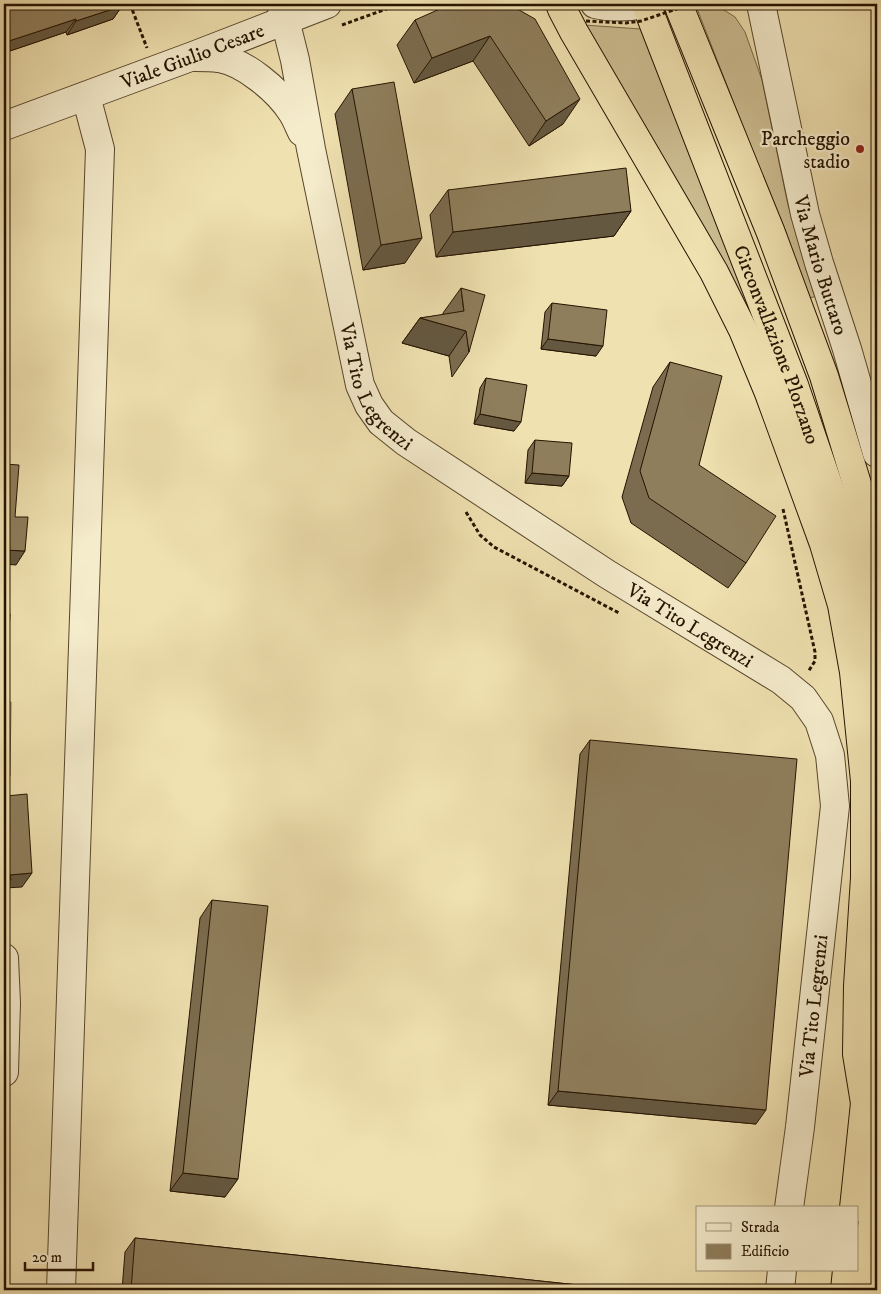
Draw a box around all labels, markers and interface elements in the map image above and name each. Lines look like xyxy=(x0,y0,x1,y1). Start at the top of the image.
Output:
street label: Viale Giulio Cesare xyxy=(117,19,268,96)
place label: Parcheggio stadio xyxy=(761,127,850,175)
marker: Parcheggio stadio xyxy=(854,143,866,155)
street label: Via Mario Buttaro xyxy=(787,192,853,338)
street label: Circonvallazione Plorzano xyxy=(727,242,824,448)
street label: Via Tito Legrenzi xyxy=(333,320,417,457)
street label: Via Tito Legrenzi xyxy=(621,578,757,674)
street label: Via Tito Legrenzi xyxy=(794,934,834,1080)
legend xyxy=(696,1206,858,1272)
text: Strada xyxy=(741,1218,780,1237)
scale bar xyxy=(25,1239,92,1271)
text: Edificio xyxy=(741,1242,789,1261)
text: 20 m xyxy=(32,1248,62,1267)

